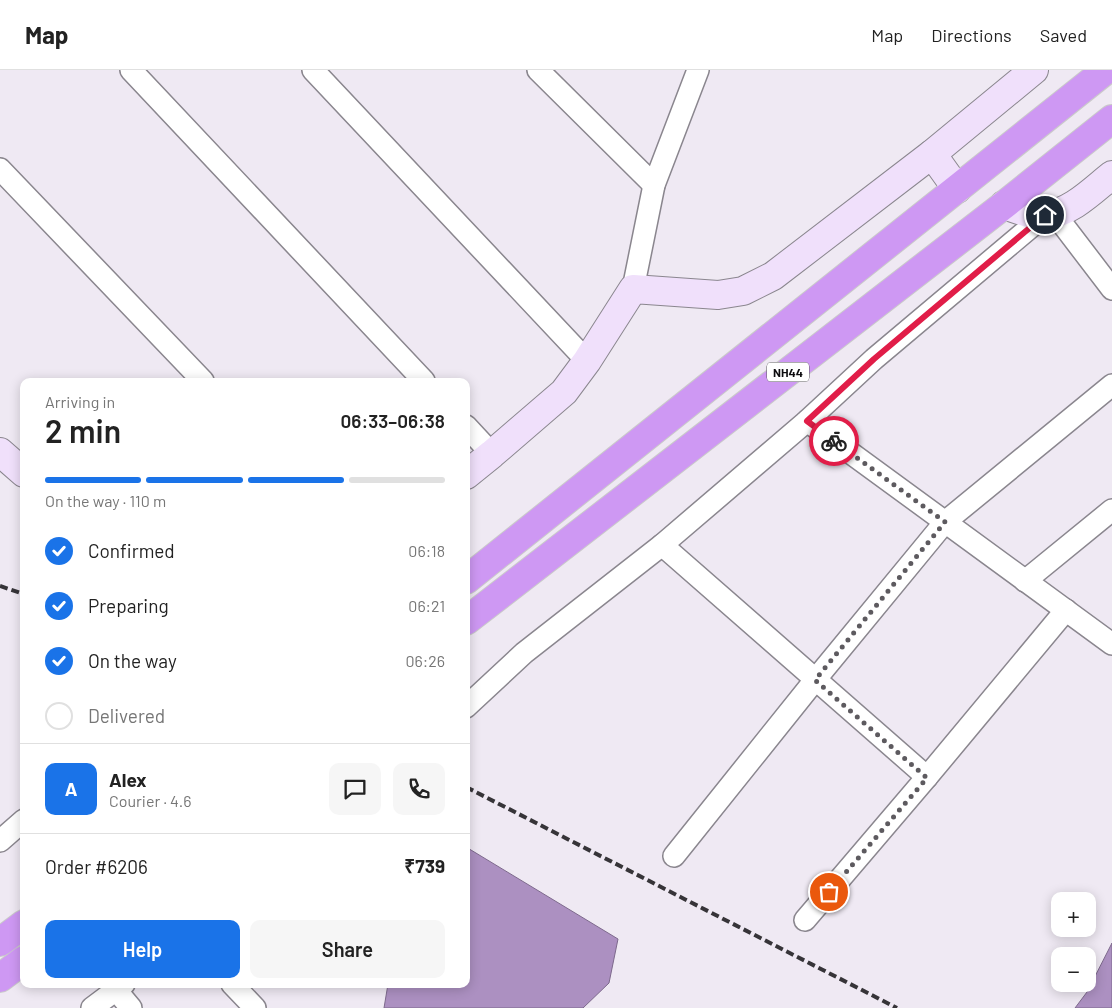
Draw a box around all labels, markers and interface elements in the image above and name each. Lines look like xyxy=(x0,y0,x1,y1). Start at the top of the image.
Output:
text: Map xyxy=(25,20,68,49)
text: Map xyxy=(871,24,903,46)
text: Directions xyxy=(931,24,1012,46)
text: Saved xyxy=(1040,24,1087,46)
pin xyxy=(1024,194,1066,236)
icon: home xyxy=(1031,201,1059,229)
road number: NH44 xyxy=(767,362,809,382)
text: Arriving in xyxy=(45,392,115,411)
text: 06:33–06:38 xyxy=(341,409,445,432)
text: 2 min xyxy=(45,411,121,449)
courier xyxy=(809,416,859,466)
icon: bike xyxy=(820,427,848,455)
text: On the way · 110 m xyxy=(45,491,166,510)
icon: check xyxy=(45,537,73,565)
text: Confirmed xyxy=(88,539,175,562)
text: 06:18 xyxy=(408,541,445,560)
icon: check xyxy=(45,592,73,620)
text: Preparing xyxy=(88,594,169,617)
text: 06:21 xyxy=(408,596,445,615)
icon: check xyxy=(45,647,73,675)
text: On the way xyxy=(88,649,177,672)
text: 06:26 xyxy=(405,651,445,670)
text: Delivered xyxy=(88,704,165,727)
button: chat xyxy=(329,763,381,815)
button: phone xyxy=(393,763,445,815)
text: Alex xyxy=(109,768,147,791)
text: A xyxy=(65,777,77,800)
text: Courier · 4.6 xyxy=(109,791,192,810)
text: ₹739 xyxy=(404,854,445,877)
text: Order #6206 xyxy=(45,855,148,878)
pin xyxy=(808,871,850,913)
icon: bag xyxy=(815,878,843,906)
map controls xyxy=(1051,892,1096,992)
button: + xyxy=(1051,892,1096,937)
button: Help xyxy=(45,920,240,978)
button: Share xyxy=(250,920,445,978)
button: − xyxy=(1051,947,1096,992)

